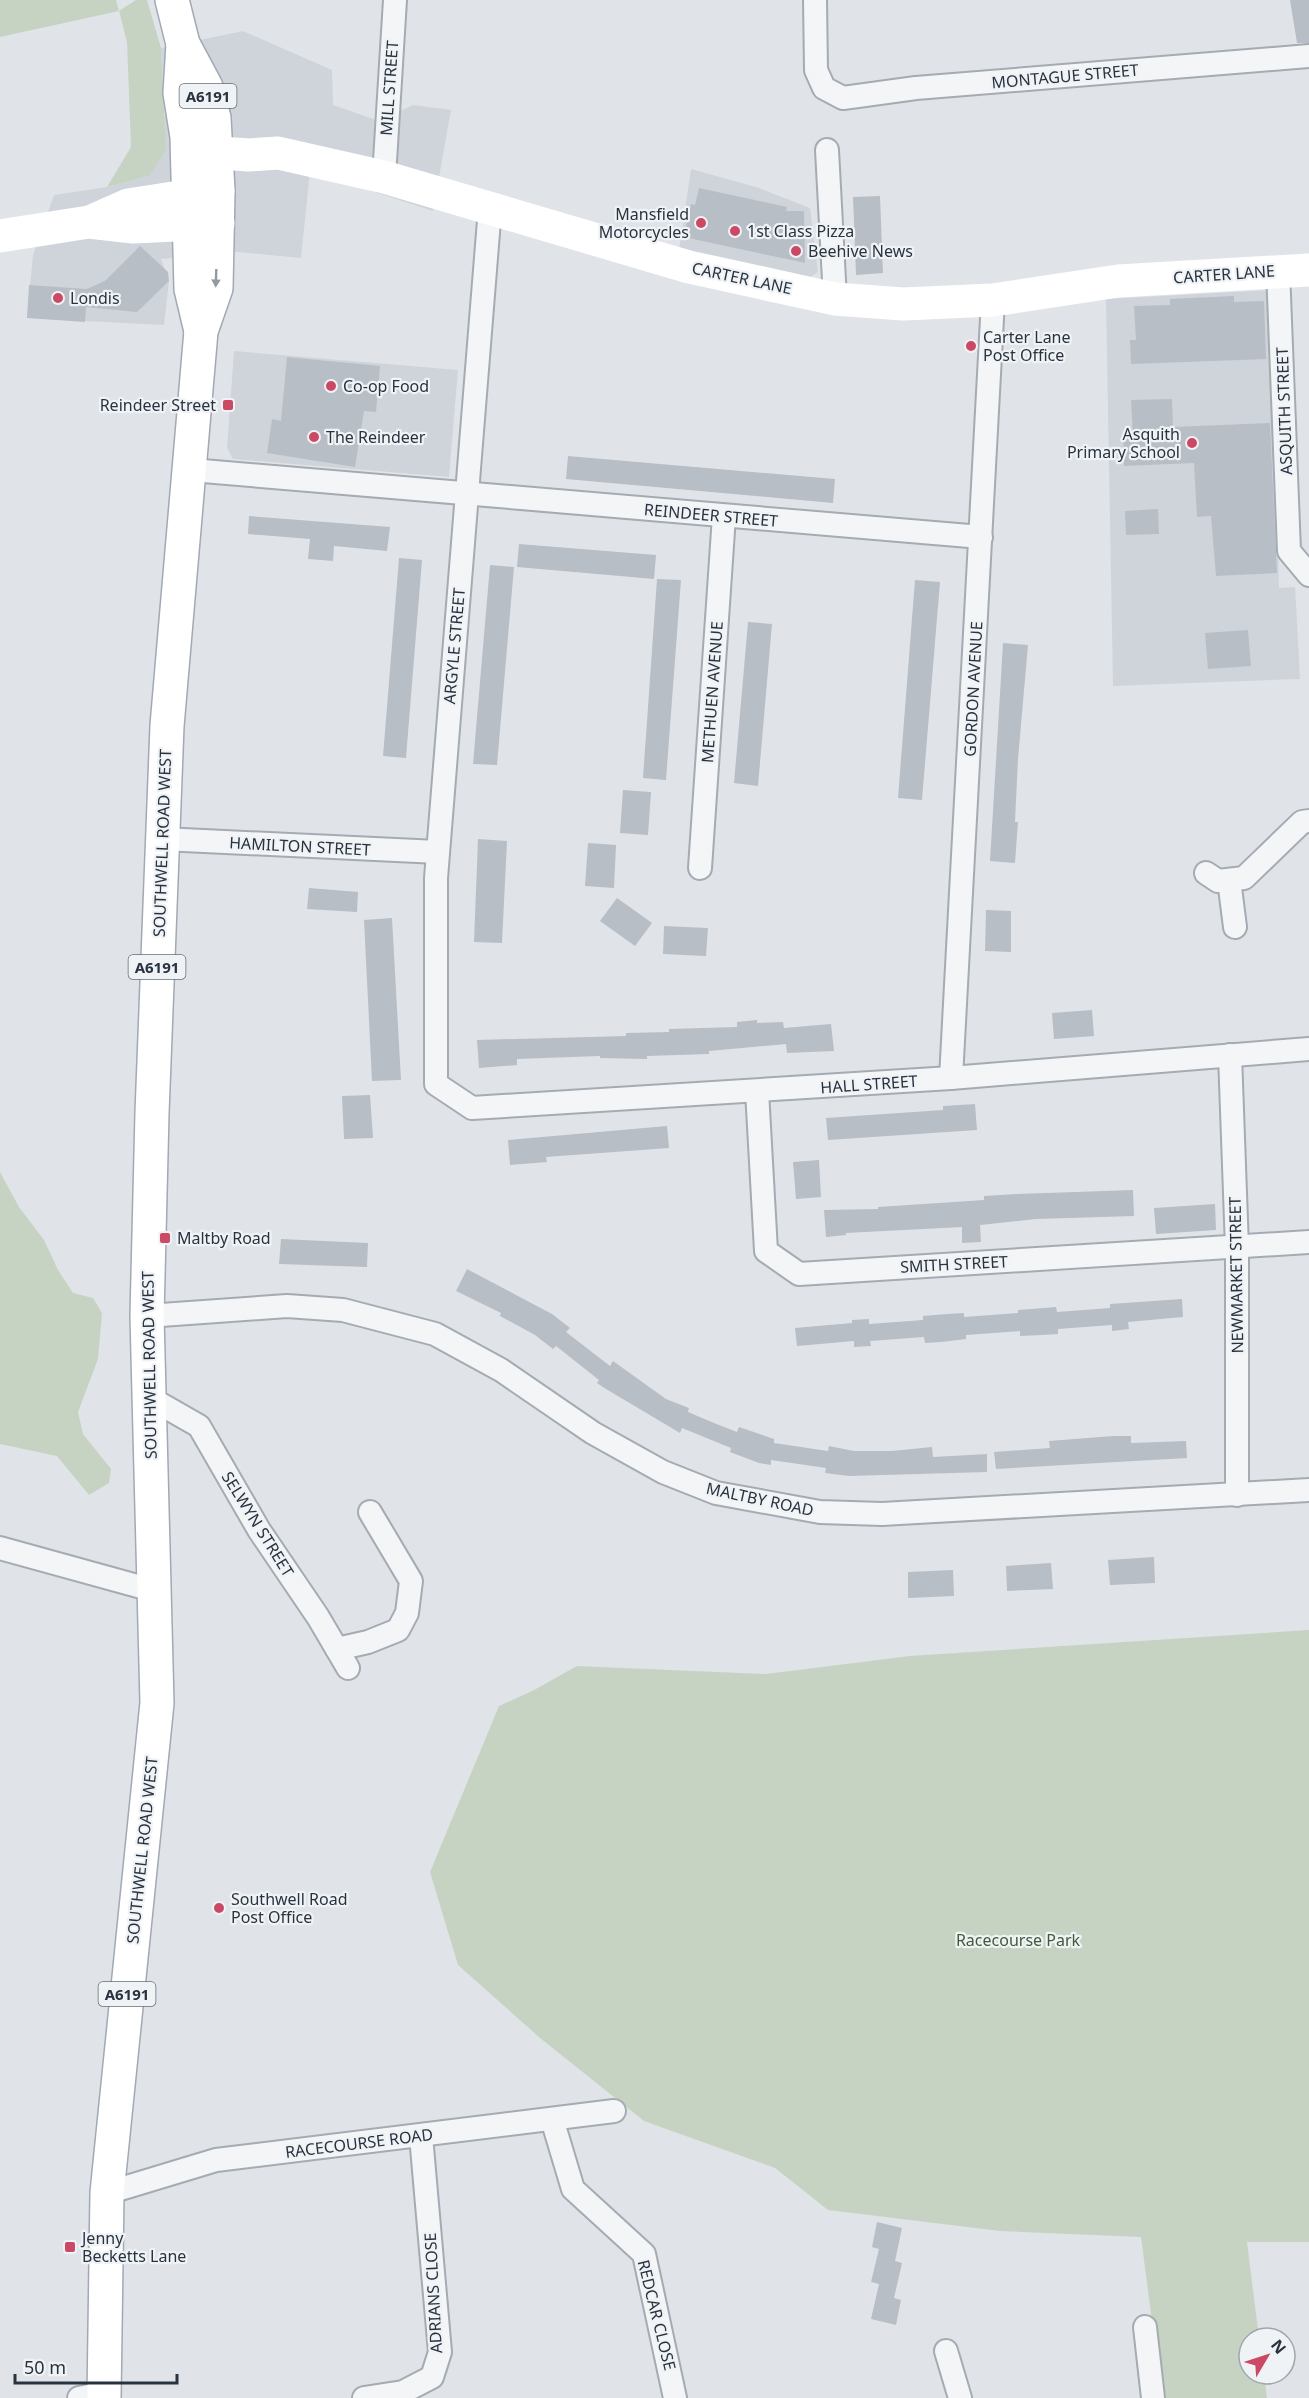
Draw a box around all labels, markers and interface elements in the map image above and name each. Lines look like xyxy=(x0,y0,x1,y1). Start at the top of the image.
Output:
street label: MILL STREET xyxy=(375,40,403,136)
street label: MONTAGUE STREET xyxy=(991,59,1140,93)
road number: A6191 xyxy=(180,84,236,108)
place label: Mansfield Motorcycles xyxy=(599,203,689,243)
marker: Mansfield Motorcycles xyxy=(694,216,708,230)
place label: 1st Class Pizza xyxy=(747,220,854,242)
marker: 1st Class Pizza xyxy=(728,224,742,238)
place label: Beehive News xyxy=(808,240,913,262)
marker: Beehive News xyxy=(789,244,803,258)
street label: CARTER LANE xyxy=(690,257,794,299)
street label: CARTER LANE xyxy=(1172,259,1276,289)
one-way arrow xyxy=(212,268,221,287)
place label: Londis xyxy=(70,287,120,309)
marker: Londis xyxy=(51,291,65,305)
place label: Carter Lane Post Office xyxy=(983,326,1071,366)
marker: Carter Lane Post Office xyxy=(964,339,978,353)
street label: ASQUITH STREET xyxy=(1271,347,1297,475)
place label: Co-op Food xyxy=(343,375,429,397)
marker: Co-op Food xyxy=(324,379,338,393)
place label: Reindeer Street xyxy=(100,394,216,416)
marker: Reindeer Street xyxy=(221,398,235,412)
place label: Asquith Primary School xyxy=(1067,423,1180,463)
place label: The Reindeer xyxy=(326,426,426,448)
marker: The Reindeer xyxy=(307,430,321,444)
marker: Asquith Primary School xyxy=(1185,436,1199,450)
street label: REINDEER STREET xyxy=(643,498,779,532)
street label: ARGYLE STREET xyxy=(438,587,470,705)
street label: METHUEN AVENUE xyxy=(696,620,728,764)
street label: GORDON AVENUE xyxy=(958,621,988,757)
street label: SOUTHWELL ROAD WEST xyxy=(148,749,176,937)
street label: HAMILTON STREET xyxy=(229,831,371,861)
road number: A6191 xyxy=(128,955,186,979)
street label: HALL STREET xyxy=(820,1070,918,1098)
street label: NEWMARKET STREET xyxy=(1224,1196,1248,1354)
place label: Maltby Road xyxy=(177,1227,271,1249)
marker: Maltby Road xyxy=(158,1231,172,1245)
street label: SMITH STREET xyxy=(900,1250,1009,1278)
street label: SOUTHWELL ROAD WEST xyxy=(136,1271,162,1459)
street label: SELWYN STREET xyxy=(217,1467,299,1581)
street label: MALTBY ROAD xyxy=(704,1477,816,1521)
street label: SOUTHWELL ROAD WEST xyxy=(121,1755,163,1945)
place label: Southwell Road Post Office xyxy=(231,1888,347,1928)
marker: Southwell Road Post Office xyxy=(212,1901,226,1915)
park label: Racecourse Park xyxy=(956,1929,1081,1951)
road number: A6191 xyxy=(98,1982,156,2006)
street label: RACECOURSE ROAD xyxy=(284,2123,434,2163)
place label: Jenny Becketts Lane xyxy=(80,2227,186,2267)
street label: ADRIANS CLOSE xyxy=(419,2232,447,2354)
marker: Jenny Becketts Lane xyxy=(63,2240,77,2254)
street label: REDCAR CLOSE xyxy=(633,2257,681,2373)
north arrow xyxy=(1237,2326,1297,2386)
text: N xyxy=(1266,2335,1291,2359)
scale bar xyxy=(15,2347,177,2385)
text: 50 m xyxy=(24,2355,66,2379)

